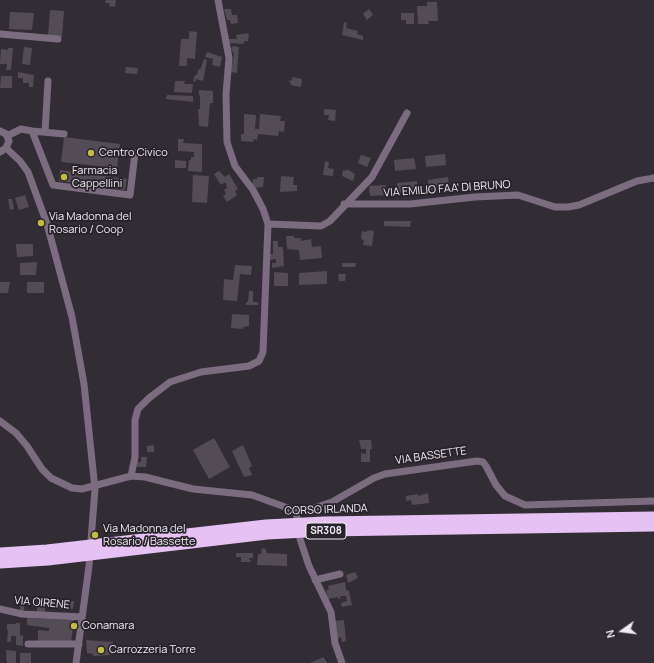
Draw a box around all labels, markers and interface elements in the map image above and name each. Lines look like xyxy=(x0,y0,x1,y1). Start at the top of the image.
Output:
place label: Centro Civico xyxy=(99,146,168,160)
marker: Centro Civico xyxy=(86,148,96,158)
place label: Farmacia Cappellini xyxy=(72,164,122,190)
marker: Farmacia Cappellini xyxy=(59,172,69,182)
street label: VIA EMILIO FAA' DI BRUNO xyxy=(383,178,511,200)
place label: Via Madonna del Rosario / Coop xyxy=(49,210,132,236)
marker: Via Madonna del Rosario / Coop xyxy=(36,218,46,228)
street label: VIA BASSETTE xyxy=(394,444,468,468)
street label: CORSO IRLANDA xyxy=(284,502,368,518)
place label: Via Madonna del Rosario / Bassette xyxy=(103,522,195,548)
road number: SR308 xyxy=(306,523,346,539)
marker: Via Madonna del Rosario / Bassette xyxy=(90,530,100,540)
street label: VIA OIRENE xyxy=(14,594,70,612)
north arrow xyxy=(602,611,642,651)
place label: Conamara xyxy=(82,619,134,633)
marker: Conamara xyxy=(69,621,79,631)
text: N xyxy=(602,628,618,640)
place label: Carrozzeria Torre xyxy=(109,643,196,657)
marker: Carrozzeria Torre xyxy=(96,645,106,655)

